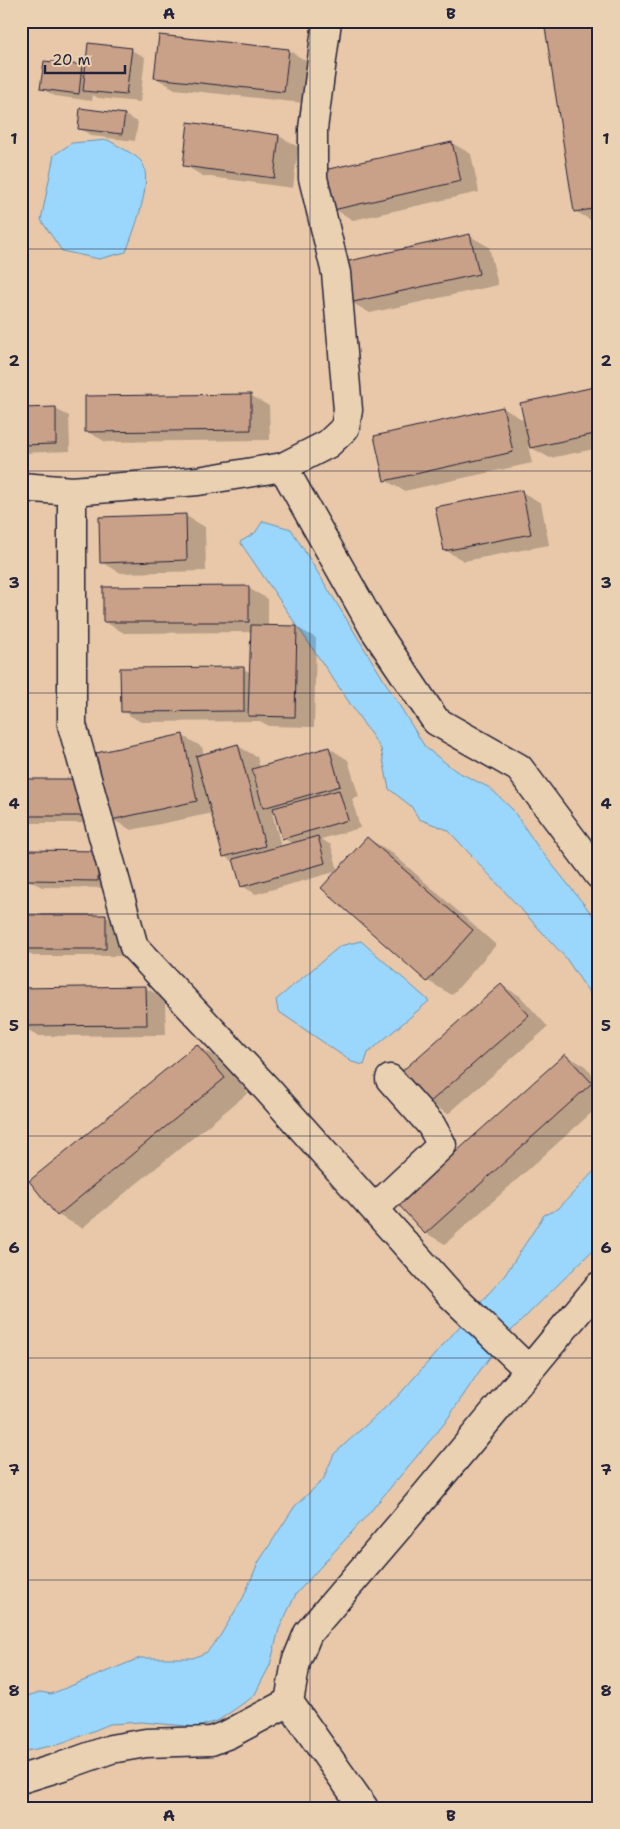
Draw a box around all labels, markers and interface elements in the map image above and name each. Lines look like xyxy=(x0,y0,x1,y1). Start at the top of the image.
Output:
text: A xyxy=(163,3,175,24)
text: B xyxy=(446,3,456,24)
scale bar xyxy=(45,42,125,74)
text: 20 m xyxy=(52,50,91,70)
text: 1 xyxy=(10,128,18,149)
text: 1 xyxy=(602,128,610,149)
text: 2 xyxy=(8,350,20,371)
text: 2 xyxy=(600,350,612,371)
text: 3 xyxy=(8,572,20,593)
text: 3 xyxy=(600,572,612,593)
text: 4 xyxy=(8,793,20,814)
text: 4 xyxy=(600,793,612,814)
text: 5 xyxy=(9,1015,19,1036)
text: 5 xyxy=(601,1015,611,1036)
text: 6 xyxy=(8,1237,20,1258)
text: 6 xyxy=(600,1237,612,1258)
text: 7 xyxy=(8,1459,20,1480)
text: 7 xyxy=(600,1459,612,1480)
text: 8 xyxy=(8,1680,20,1701)
text: 8 xyxy=(600,1680,612,1701)
text: A xyxy=(163,1805,175,1826)
text: B xyxy=(446,1805,456,1826)

